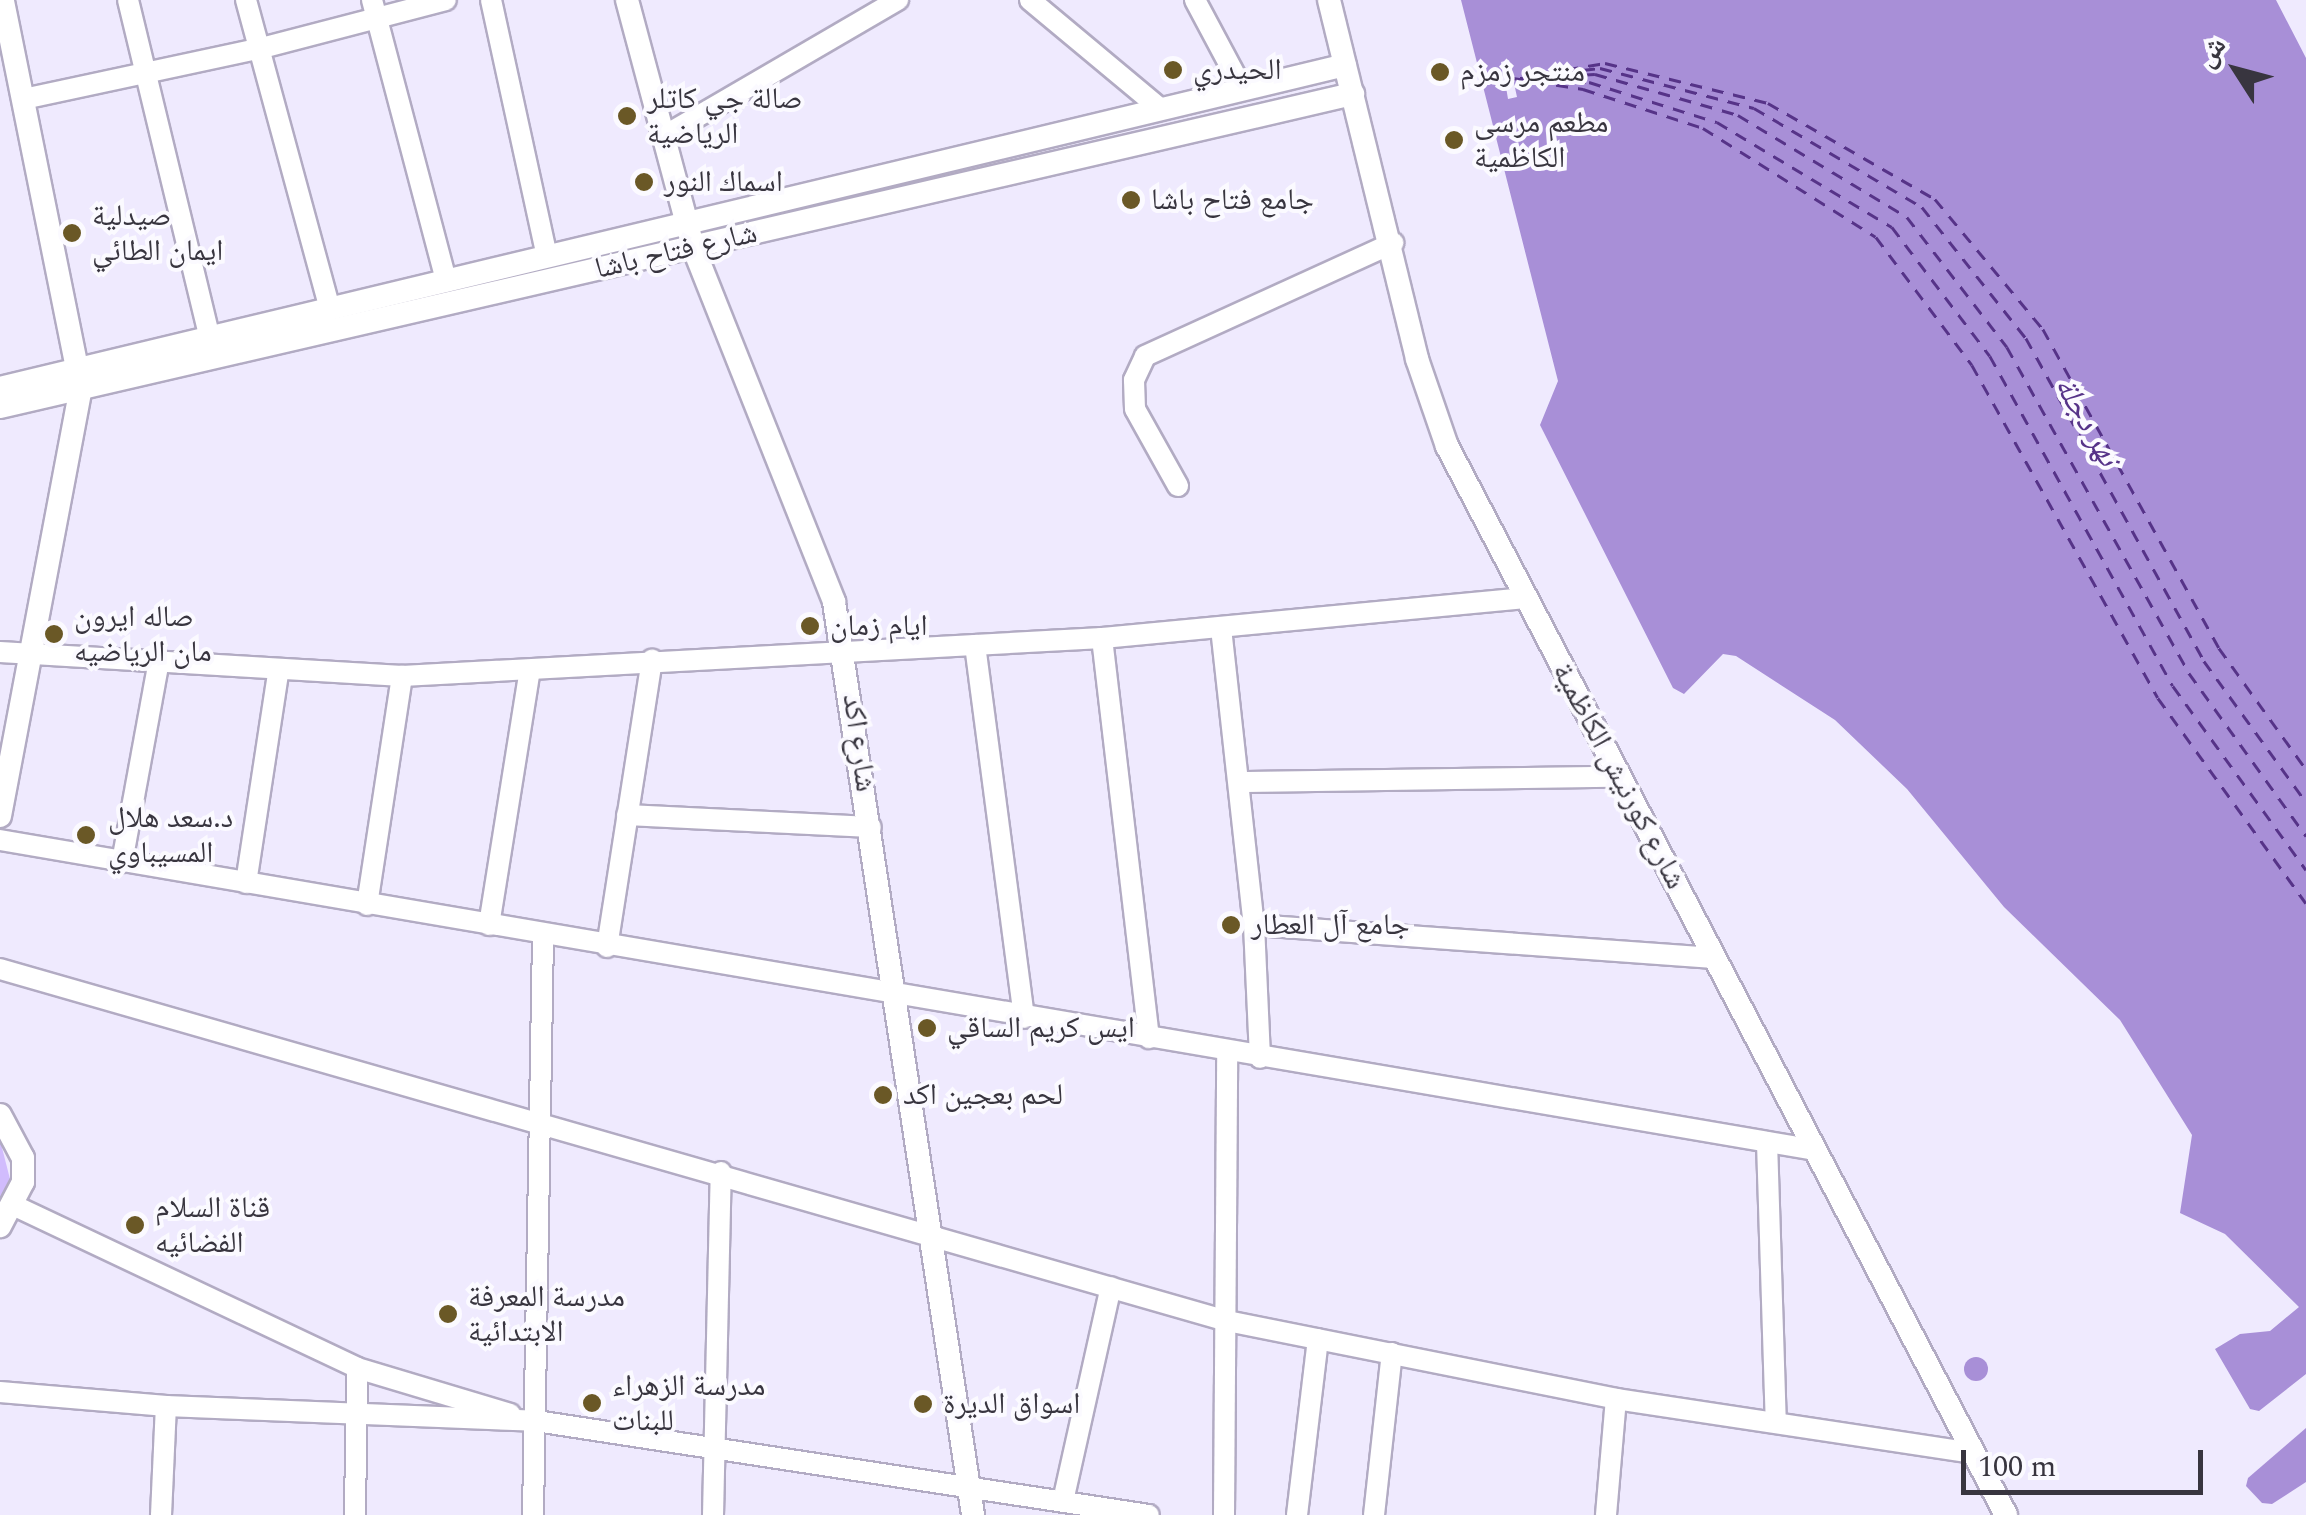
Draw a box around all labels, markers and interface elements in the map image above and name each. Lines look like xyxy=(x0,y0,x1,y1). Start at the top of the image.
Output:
north arrow xyxy=(2186,20,2286,120)
text: ش xyxy=(2185,27,2237,77)
place label: الحيدري xyxy=(1193,52,1282,88)
place label: منتجر زمزم xyxy=(1460,54,1585,90)
marker: الحيدري xyxy=(1162,59,1184,81)
marker: منتجر زمزم xyxy=(1429,61,1451,83)
place label: صالة جي كاتلر الرياضية xyxy=(647,81,803,152)
marker: صالة جي كاتلر الرياضية xyxy=(616,105,638,127)
place label: مطعم مرسى الكاظمية xyxy=(1474,105,1608,176)
marker: مطعم مرسى الكاظمية xyxy=(1443,129,1465,151)
place label: اسماك النور xyxy=(664,164,783,200)
marker: اسماك النور xyxy=(633,171,655,193)
place label: جامع فتاح باشا xyxy=(1151,182,1314,218)
marker: جامع فتاح باشا xyxy=(1120,189,1142,211)
place label: صيدلية ايمان الطائي xyxy=(92,198,223,268)
street label: شارع فتاح باشا xyxy=(591,215,761,287)
marker: صيدلية ايمان الطائي xyxy=(61,222,83,244)
water label: نهر دجلة xyxy=(2045,370,2127,474)
place label: صاله ايرون مان الرياضيه xyxy=(74,599,212,670)
place label: ايام زمان xyxy=(830,608,928,644)
marker: ايام زمان xyxy=(799,615,821,637)
marker: صاله ايرون مان الرياضيه xyxy=(43,623,65,645)
street label: شارع كورنيش الكاظمية xyxy=(1544,657,1694,895)
street label: شارع اكد xyxy=(834,692,884,794)
place label: د.سعد هلال المسيباوي xyxy=(108,800,233,870)
marker: د.سعد هلال المسيباوي xyxy=(73,822,99,848)
place label: جامع آل العطار xyxy=(1251,907,1410,943)
marker: جامع آل العطار xyxy=(1220,914,1242,936)
place label: ايس كريم الساقي xyxy=(947,1010,1135,1046)
marker: ايس كريم الساقي xyxy=(916,1017,938,1039)
place label: لحم بعجين اكد xyxy=(903,1077,1063,1113)
marker: لحم بعجين اكد xyxy=(872,1084,894,1106)
place label: قناة السلام الفضائيه xyxy=(155,1190,270,1260)
marker: قناة السلام الفضائيه xyxy=(124,1214,146,1236)
place label: مدرسة المعرفة الابتدائية xyxy=(468,1279,625,1350)
marker: مدرسة المعرفة الابتدائية xyxy=(437,1303,459,1325)
place label: مدرسة الزهراء للبنات xyxy=(612,1368,766,1438)
place label: اسواق الديرة xyxy=(943,1386,1080,1422)
marker: مدرسة الزهراء للبنات xyxy=(581,1392,603,1414)
marker: اسواق الديرة xyxy=(912,1393,934,1415)
scale bar xyxy=(1966,1430,2208,1492)
text: 100 m xyxy=(1978,1444,2056,1490)

